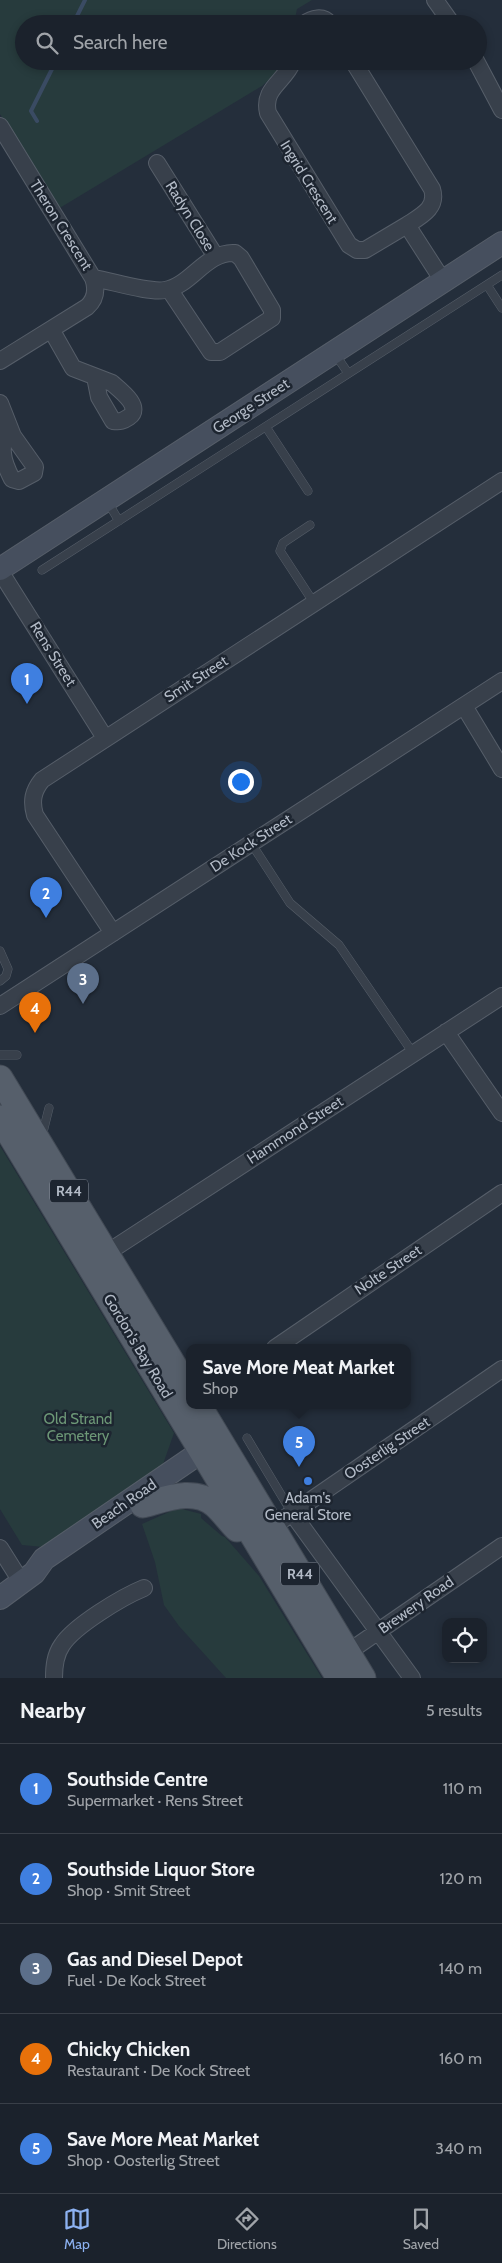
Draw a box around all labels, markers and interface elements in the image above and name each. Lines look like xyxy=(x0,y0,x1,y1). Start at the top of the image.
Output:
search box xyxy=(15,15,487,70)
icon: search xyxy=(33,29,61,57)
text: Search here xyxy=(73,31,167,54)
street label: Ingrid Crescent xyxy=(276,137,342,227)
street label: Theron Crescent xyxy=(26,176,96,274)
street label: Radyn Close xyxy=(162,178,219,254)
street label: George Street xyxy=(209,375,293,437)
street label: Rens Street xyxy=(26,618,80,690)
street label: Smit Street xyxy=(161,652,231,706)
pin: 1 xyxy=(11,663,43,704)
your location xyxy=(228,769,254,795)
street label: De Kock Street xyxy=(207,810,295,876)
pin: 2 xyxy=(30,877,62,918)
pin: 3 xyxy=(67,963,99,1004)
pin: 4 xyxy=(19,992,51,1033)
street label: Hammond Street xyxy=(244,1092,346,1168)
road number: R44 xyxy=(50,1180,88,1202)
street label: Nolte Street xyxy=(351,1241,425,1299)
street label: Gordon's Bay Road xyxy=(100,1290,176,1402)
popup xyxy=(186,1344,411,1409)
text: Save More Meat Market xyxy=(202,1356,395,1379)
text: Shop xyxy=(202,1379,238,1398)
park label: Old Strand Cemetery xyxy=(44,1410,112,1445)
street label: Oosterlig Street xyxy=(341,1413,433,1483)
pin: 5 xyxy=(283,1426,315,1467)
street label: Beach Road xyxy=(88,1475,160,1533)
marker: Adam's General Store xyxy=(302,1475,314,1487)
place label: Adam's General Store xyxy=(265,1489,352,1524)
road number: R44 xyxy=(281,1562,319,1586)
street label: Brewery Road xyxy=(375,1572,457,1638)
map controls xyxy=(442,1618,487,1663)
button: locate xyxy=(442,1618,487,1663)
text: Nearby xyxy=(20,1698,86,1723)
text: 5 results xyxy=(426,1701,482,1720)
text: Southside Centre xyxy=(67,1768,208,1791)
text: 1 xyxy=(33,1779,39,1798)
text: 110 m xyxy=(443,1779,482,1798)
text: Supermarket · Rens Street xyxy=(67,1791,243,1810)
text: Southside Liquor Store xyxy=(67,1858,255,1881)
text: 2 xyxy=(32,1869,40,1888)
text: 120 m xyxy=(440,1869,482,1888)
text: Shop · Smit Street xyxy=(67,1881,190,1900)
text: Gas and Diesel Depot xyxy=(67,1948,243,1971)
text: 3 xyxy=(32,1959,40,1978)
text: 140 m xyxy=(439,1959,482,1978)
text: Fuel · De Kock Street xyxy=(67,1971,206,1990)
text: Chicky Chicken xyxy=(67,2038,190,2061)
text: 4 xyxy=(31,2049,41,2068)
text: 160 m xyxy=(439,2049,482,2068)
text: Restaurant · De Kock Street xyxy=(67,2061,250,2080)
text: Save More Meat Market xyxy=(67,2128,259,2151)
text: 5 xyxy=(32,2139,40,2158)
text: 340 m xyxy=(435,2139,482,2158)
text: Shop · Oosterlig Street xyxy=(67,2151,220,2170)
tab: Map xyxy=(63,2205,91,2253)
tab: Directions xyxy=(217,2205,277,2253)
tab: Saved xyxy=(403,2205,439,2253)

